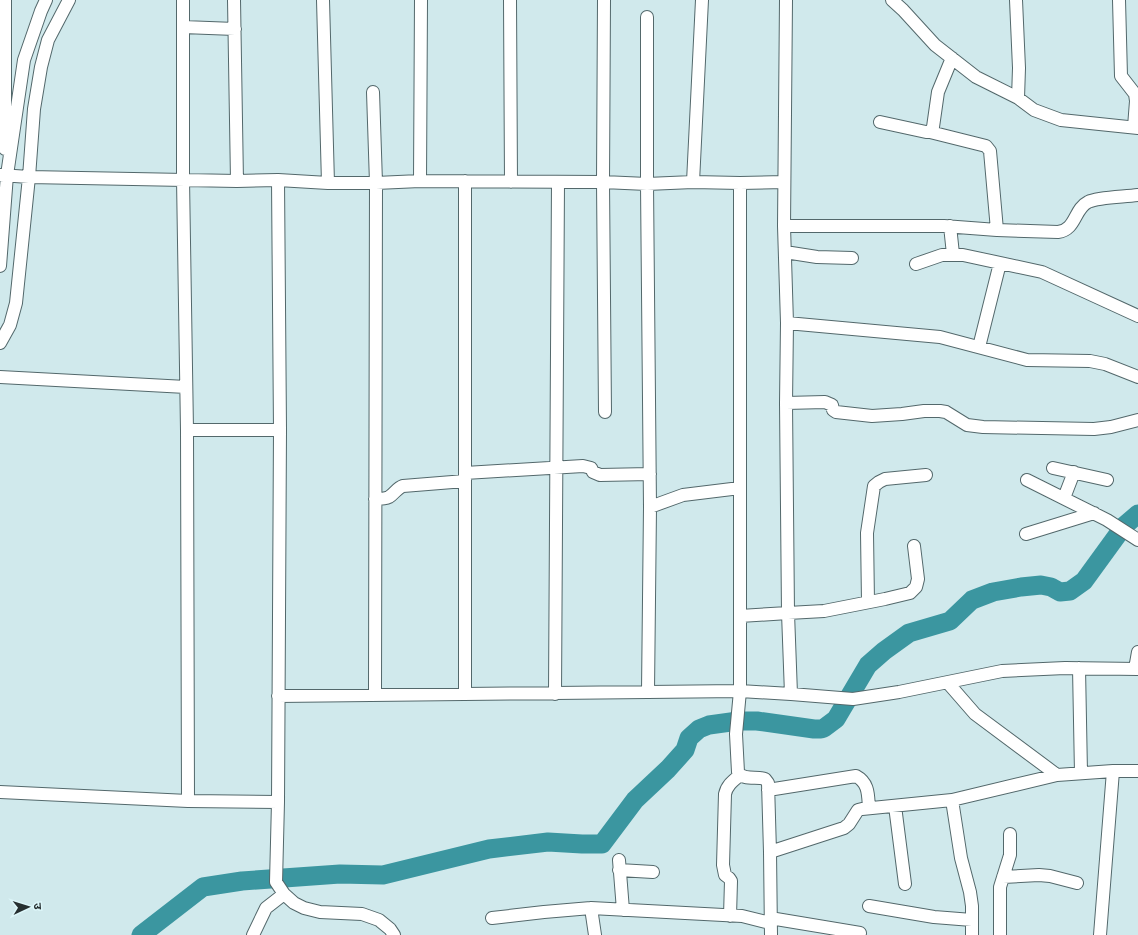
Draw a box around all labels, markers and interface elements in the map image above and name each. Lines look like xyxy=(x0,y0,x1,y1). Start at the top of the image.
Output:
north arrow xyxy=(8,887,48,927)
text: उ xyxy=(30,903,44,911)

